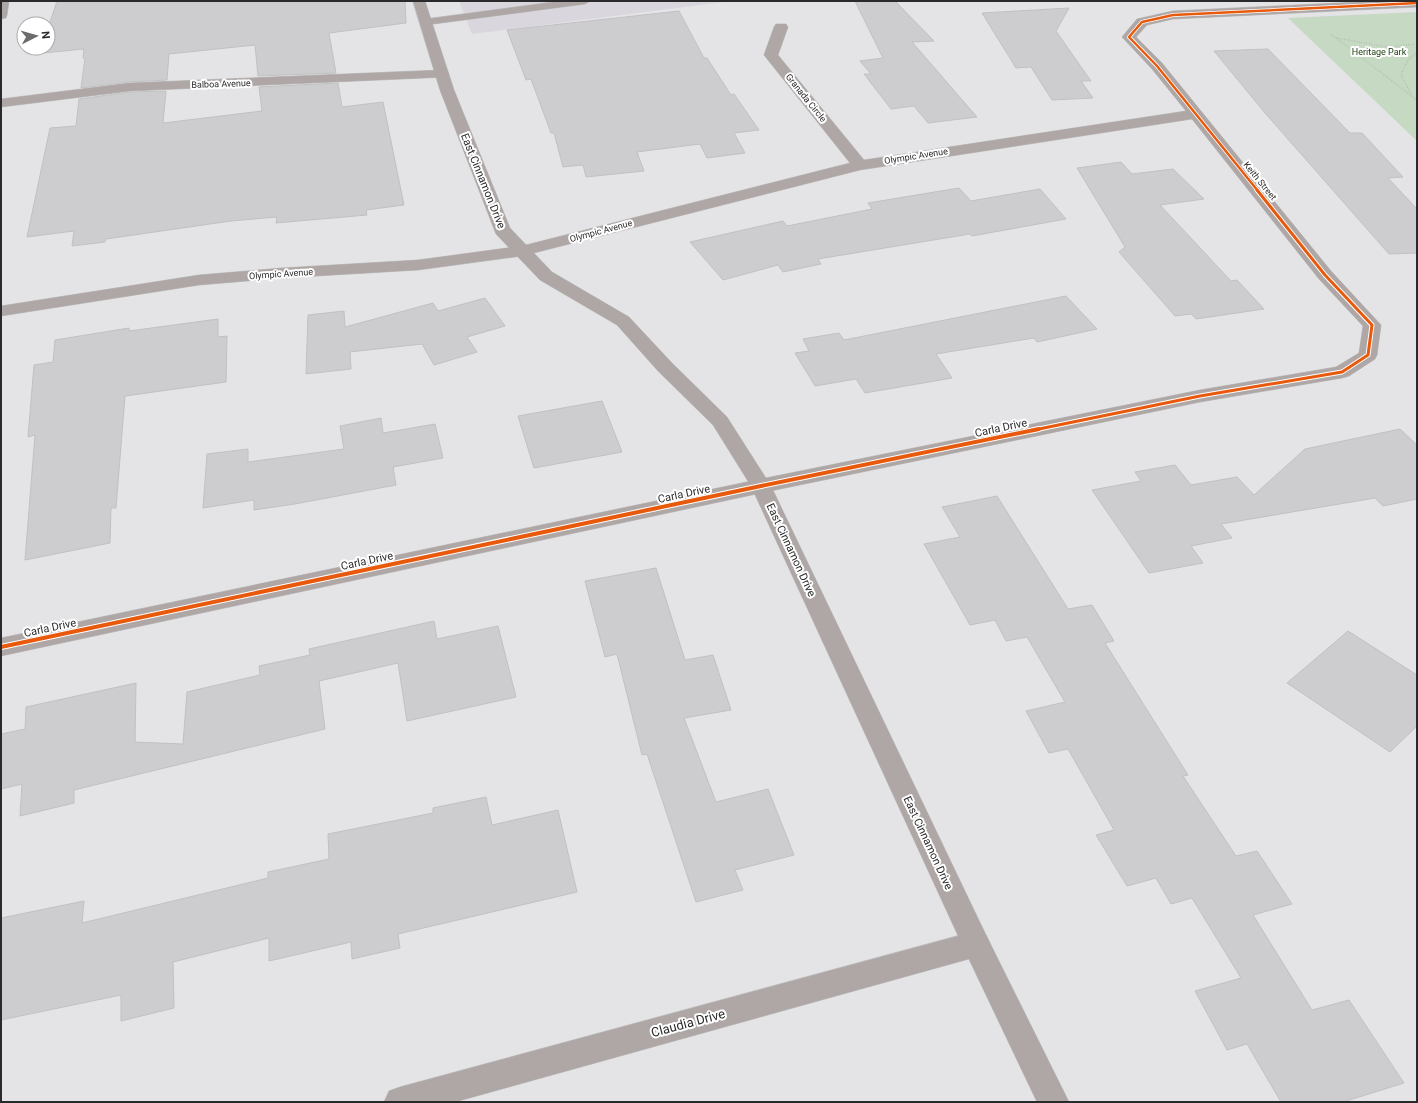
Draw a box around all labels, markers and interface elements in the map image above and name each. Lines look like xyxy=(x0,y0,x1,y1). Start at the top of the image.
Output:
north arrow xyxy=(16,16,56,56)
text: N xyxy=(39,30,52,40)
park label: Heritage Park xyxy=(1352,47,1407,57)
street label: Granada Circle xyxy=(784,72,828,124)
street label: Balboa Avenue xyxy=(191,78,251,90)
street label: East Cinnamon Drive xyxy=(458,131,508,231)
street label: Olympic Avenue xyxy=(884,146,949,166)
street label: Keith Street xyxy=(1242,160,1279,202)
street label: Olympic Avenue xyxy=(569,218,633,244)
street label: Olympic Avenue xyxy=(249,267,314,281)
street label: Carla Drive xyxy=(974,416,1028,440)
street label: Carla Drive xyxy=(657,482,711,506)
street label: East Cinnamon Drive xyxy=(764,501,818,599)
street label: Carla Drive xyxy=(340,549,394,573)
street label: Carla Drive xyxy=(23,616,77,640)
street label: East Cinnamon Drive xyxy=(901,794,955,892)
street label: Claudia Drive xyxy=(649,1006,727,1040)

